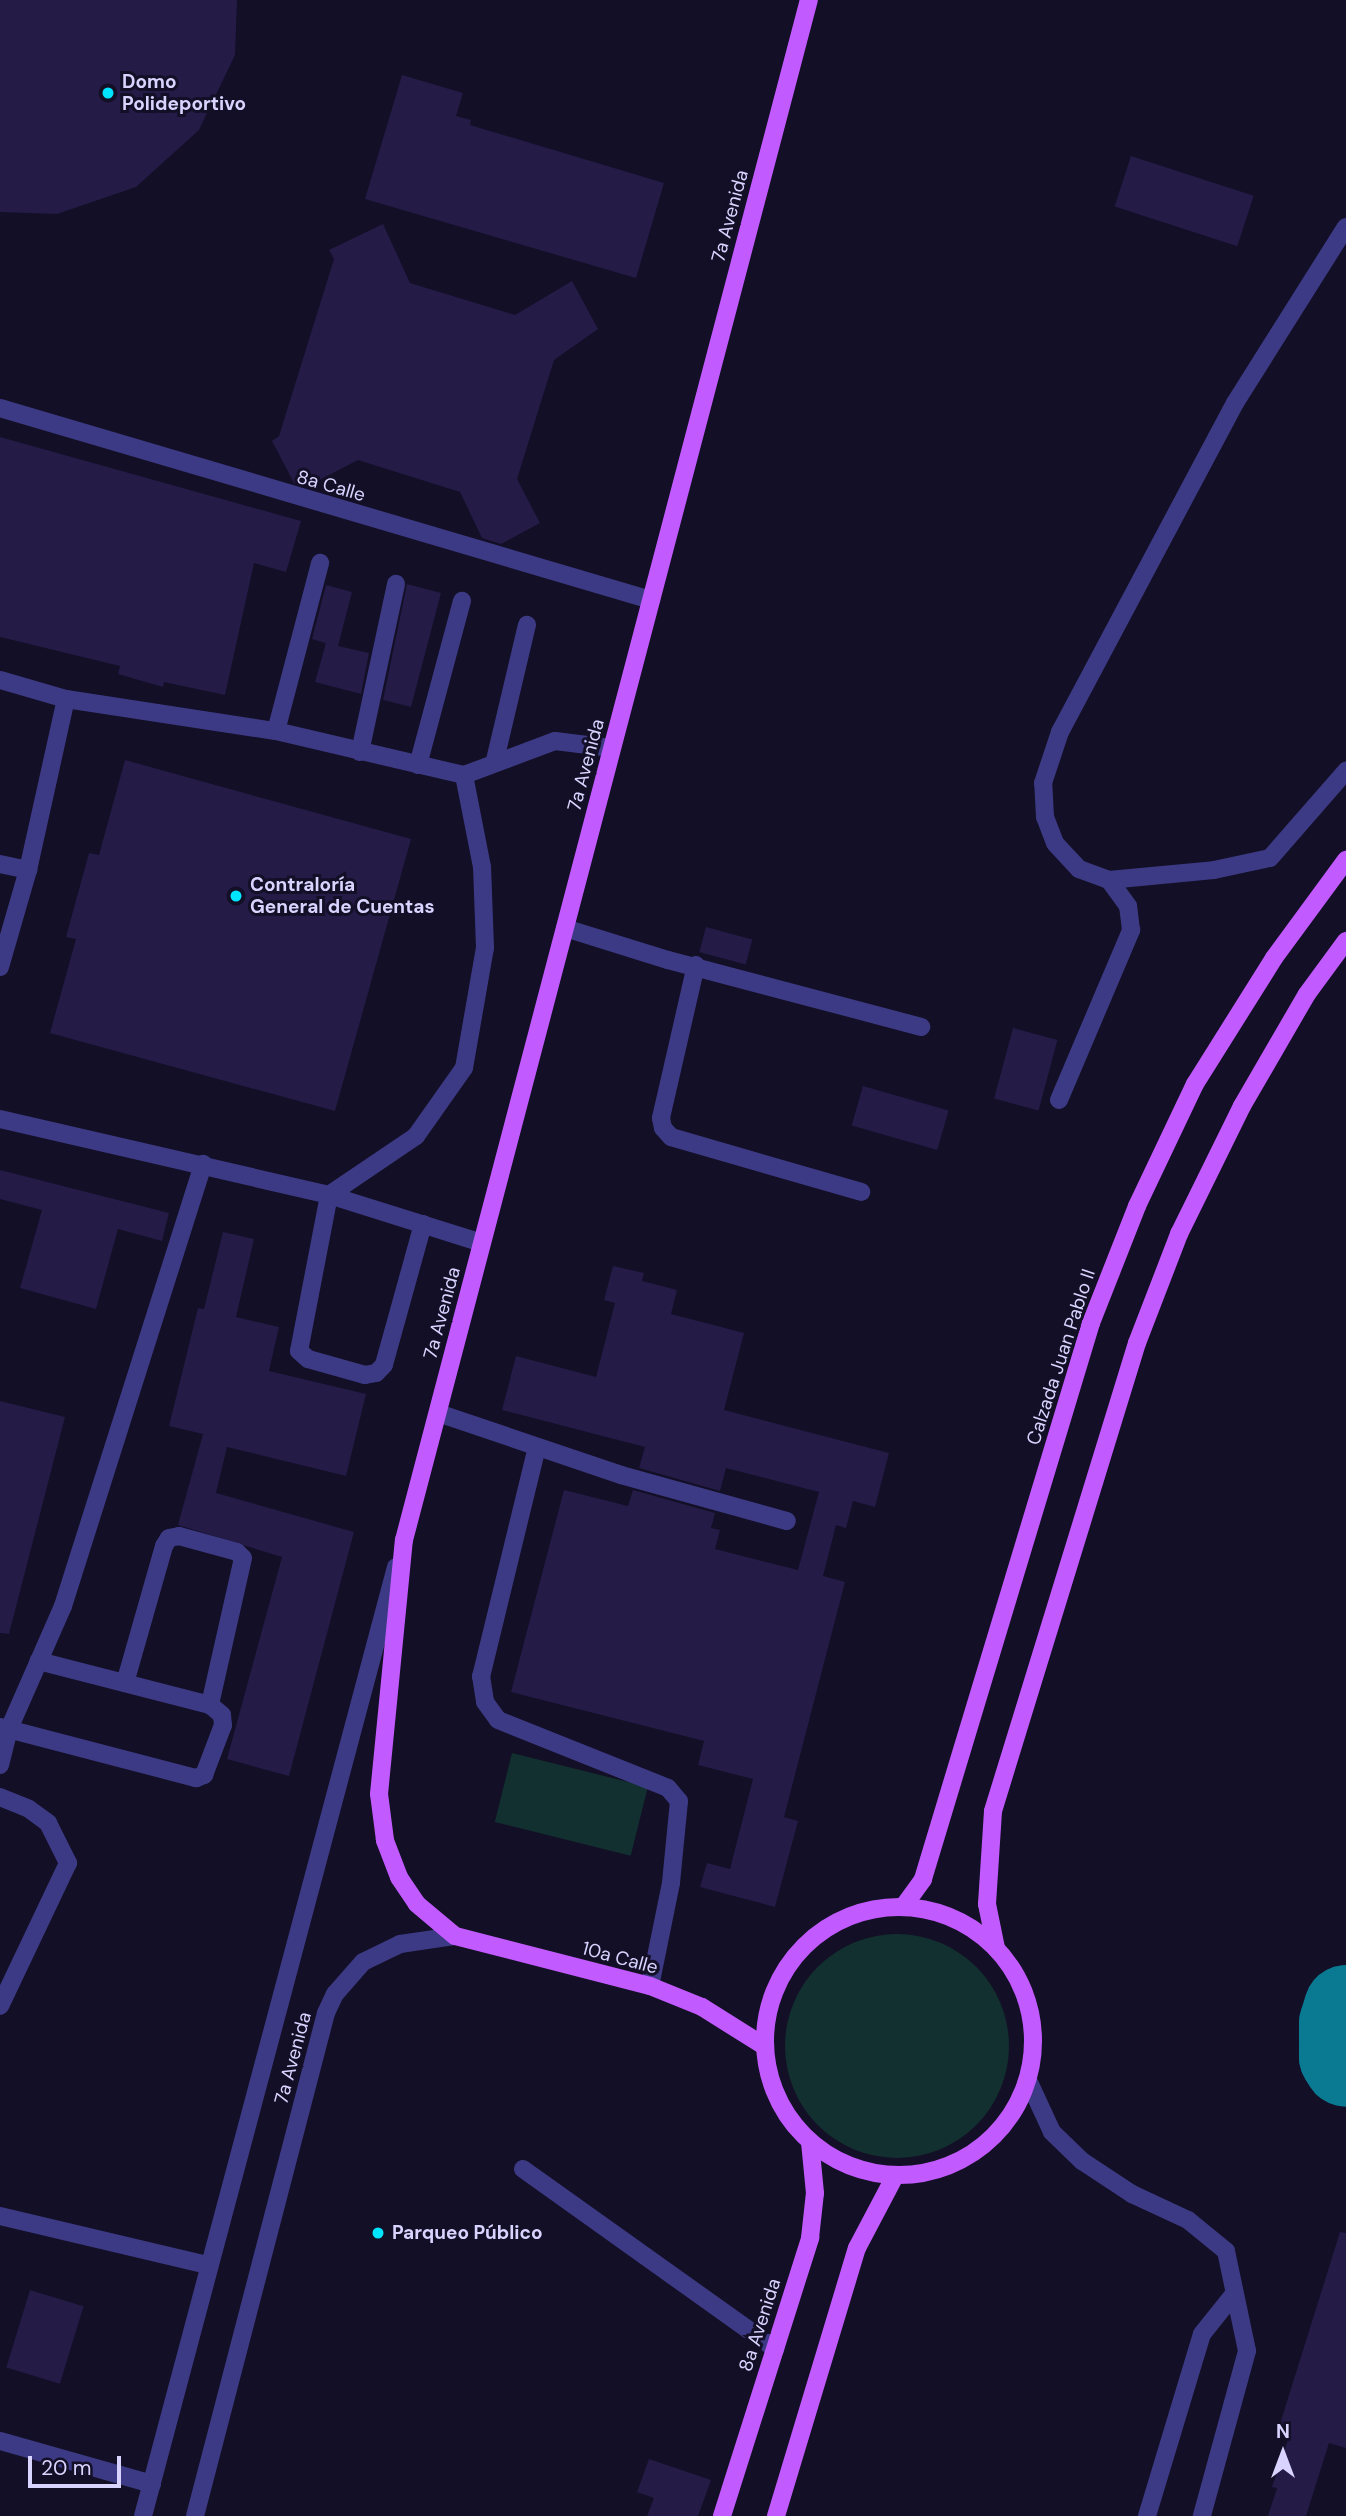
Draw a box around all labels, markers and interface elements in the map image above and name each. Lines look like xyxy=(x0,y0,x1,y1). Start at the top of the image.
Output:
place label: Domo Polideportivo xyxy=(122,71,246,115)
marker: Domo Polideportivo xyxy=(100,85,116,101)
street label: 7a Avenida xyxy=(707,167,753,265)
street label: 8a Calle xyxy=(294,465,368,507)
street label: 7a Avenida xyxy=(563,716,609,814)
place label: Contraloría General de Cuentas xyxy=(250,874,435,918)
marker: Contraloría General de Cuentas xyxy=(228,888,244,904)
street label: 7a Avenida xyxy=(419,1264,465,1362)
street label: Calzada Juan Pablo II xyxy=(1022,1266,1100,1448)
street label: 10a Calle xyxy=(580,1937,660,1979)
street label: 7a Avenida xyxy=(270,2009,316,2107)
place label: Parqueo Público xyxy=(392,2222,543,2244)
marker: Parqueo Público xyxy=(370,2225,386,2241)
street label: 8a Avenida xyxy=(734,2276,786,2374)
north arrow xyxy=(1248,2418,1318,2488)
text: N xyxy=(1276,2419,1290,2444)
scale bar xyxy=(32,2442,124,2486)
text: 20 m xyxy=(41,2454,92,2482)

